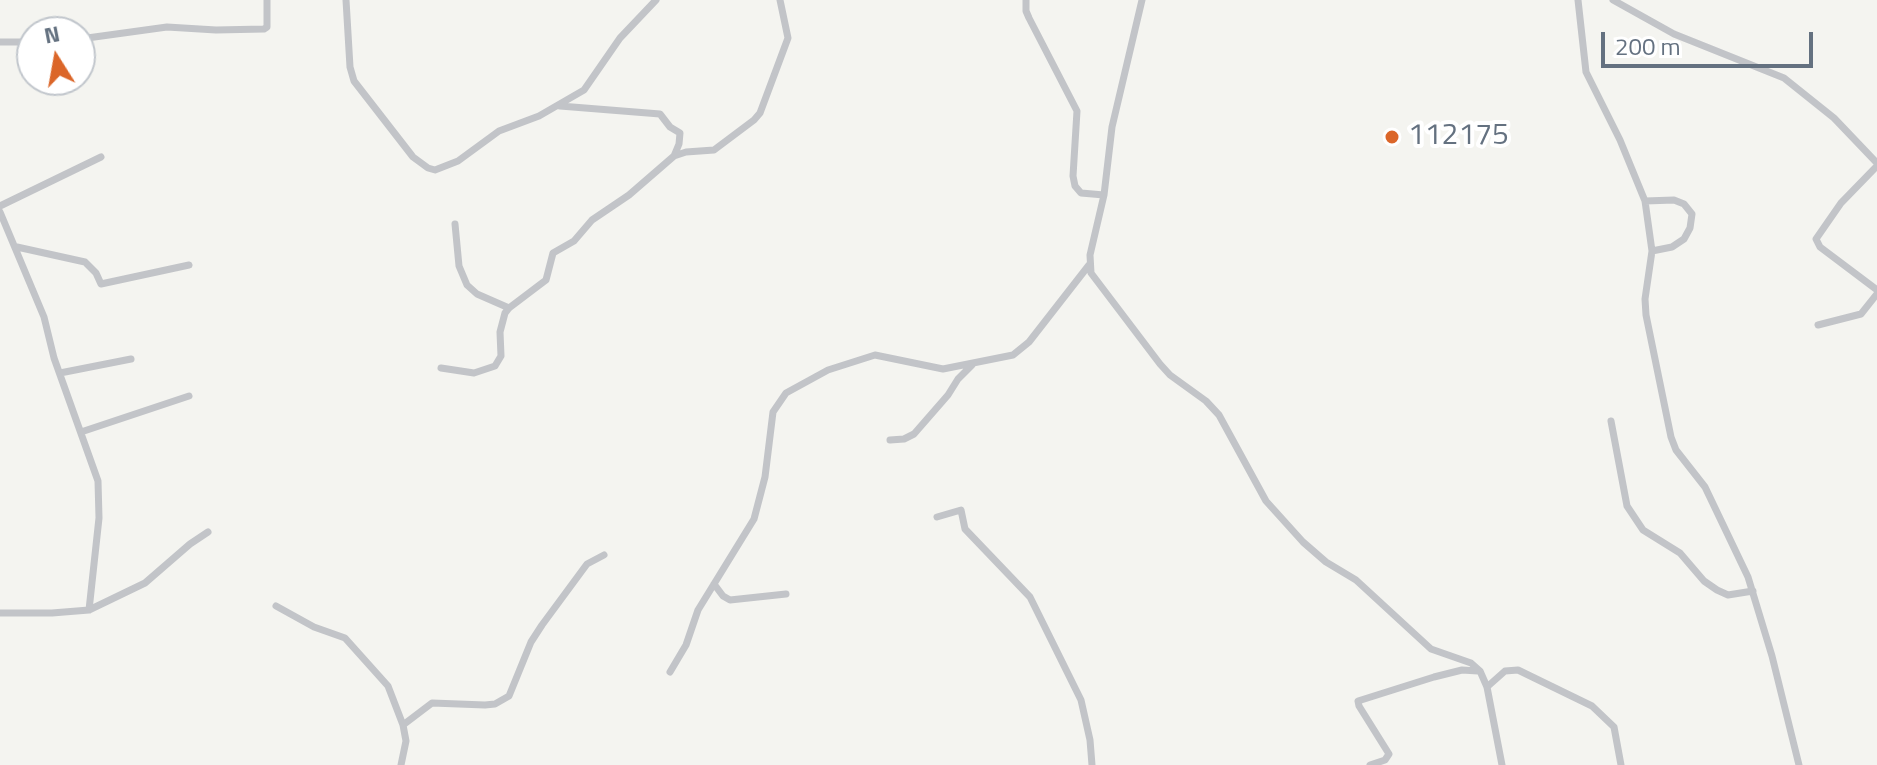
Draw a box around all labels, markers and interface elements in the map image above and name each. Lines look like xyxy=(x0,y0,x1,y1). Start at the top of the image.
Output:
north arrow xyxy=(16,16,96,96)
text: N xyxy=(41,16,63,53)
scale bar xyxy=(1605,16,1817,66)
text: 200 m xyxy=(1615,28,1681,64)
place label: 112175 xyxy=(1408,119,1509,155)
marker: 112175 xyxy=(1383,128,1401,146)

